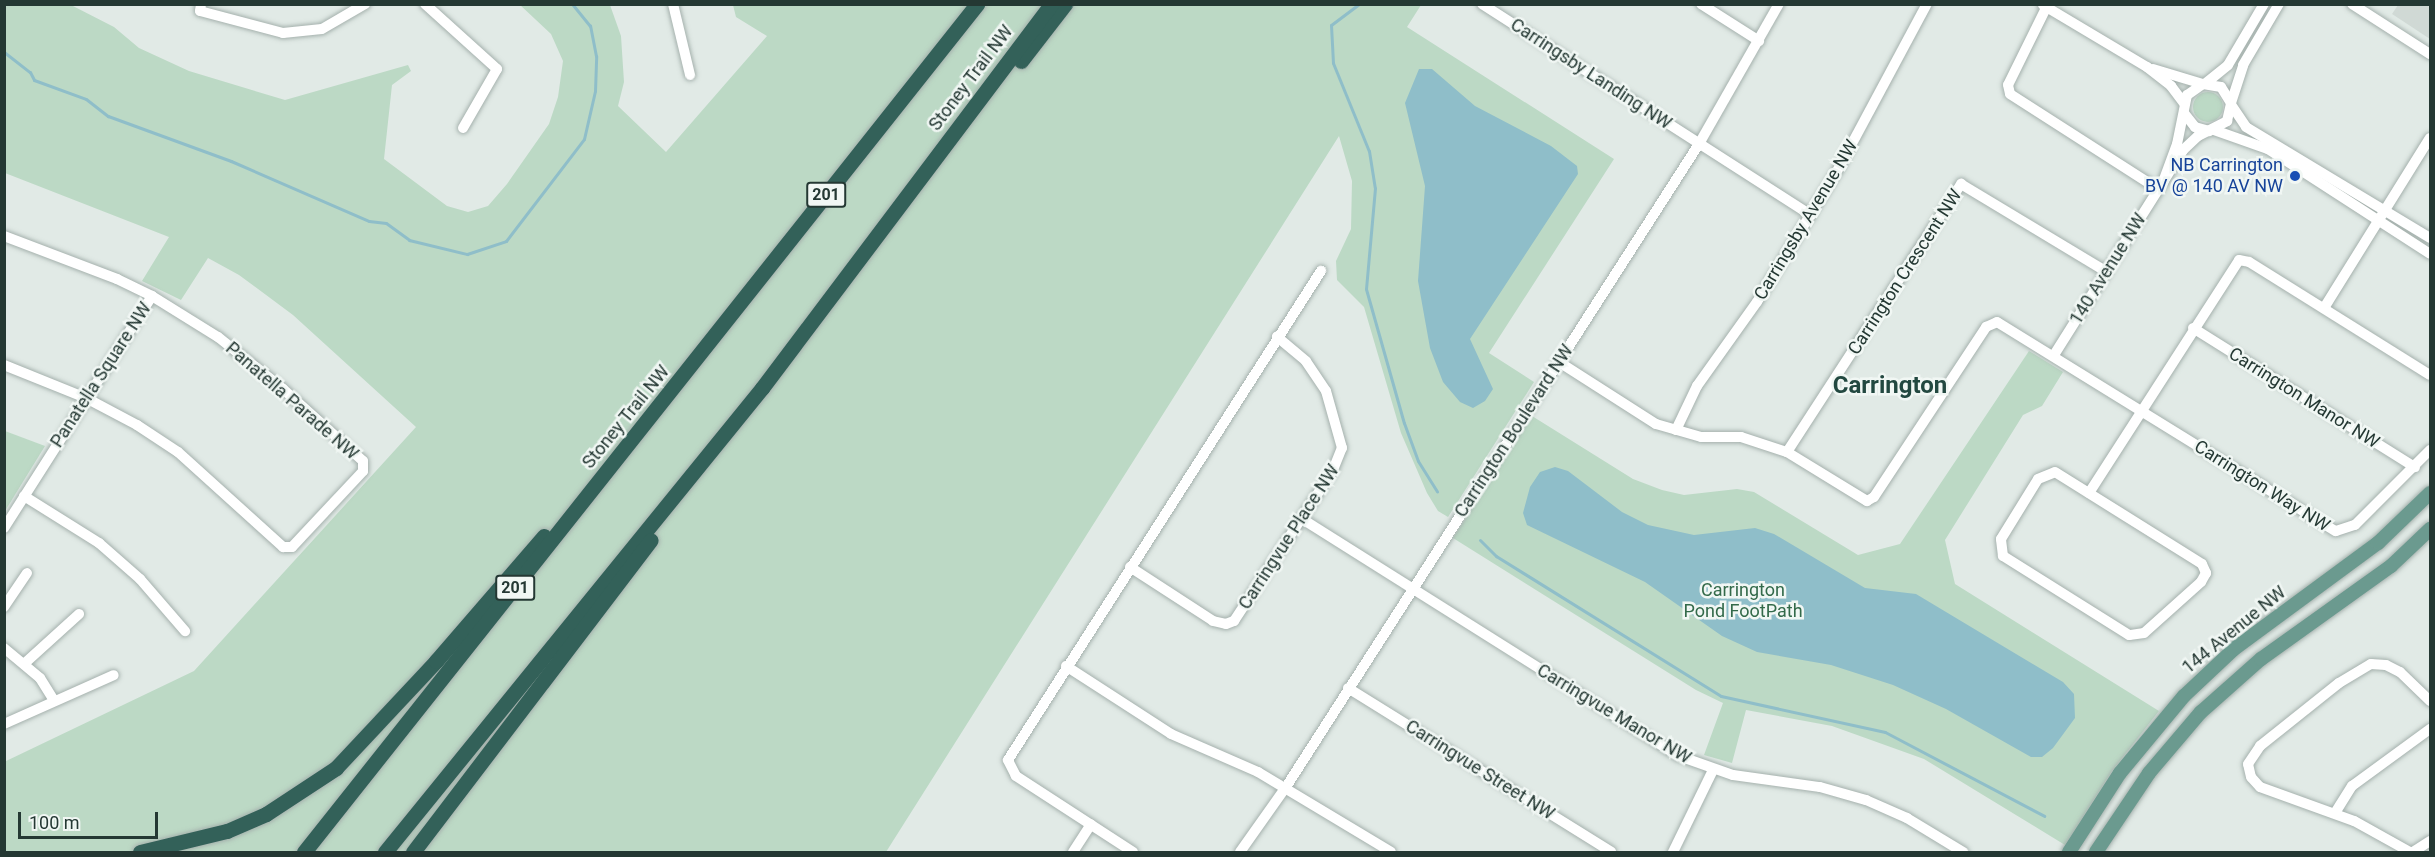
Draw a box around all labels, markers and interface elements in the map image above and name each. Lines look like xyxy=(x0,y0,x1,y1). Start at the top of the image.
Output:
street label: Carringsby Landing NW xyxy=(1506,14,1676,134)
street label: Stoney Trail NW xyxy=(924,21,1018,135)
street label: Carringsby Avenue NW xyxy=(1750,136,1862,304)
place label: NB Carrington BV @ 140 AV NW xyxy=(2145,155,2283,198)
marker: NB Carrington BV @ 140 AV NW xyxy=(2288,169,2302,183)
road number: 201 xyxy=(805,182,847,208)
street label: Carrington Crescent NW xyxy=(1843,185,1967,359)
street label: 140 Avenue NW xyxy=(2065,209,2151,329)
street label: Panatella Square NW xyxy=(46,298,156,452)
street label: Panatella Parade NW xyxy=(221,337,363,465)
street label: Carrington Boulevard NW xyxy=(1450,341,1578,521)
street label: Carrington Manor NW xyxy=(2225,343,2383,453)
street label: Stoney Trail NW xyxy=(578,361,674,473)
district label: Carrington xyxy=(1833,372,1947,400)
street label: Carrington Way NW xyxy=(2190,436,2334,536)
street label: Carringvue Place NW xyxy=(1234,460,1344,614)
road number: 201 xyxy=(494,575,536,601)
park label: Carrington Pond FootPath xyxy=(1683,580,1803,622)
street label: 144 Avenue NW xyxy=(2178,582,2290,678)
street label: Carringvue Manor NW xyxy=(1533,659,1695,769)
street label: Carringvue Street NW xyxy=(1402,715,1558,825)
scale bar xyxy=(21,800,160,838)
text: 100 m xyxy=(29,812,80,833)

